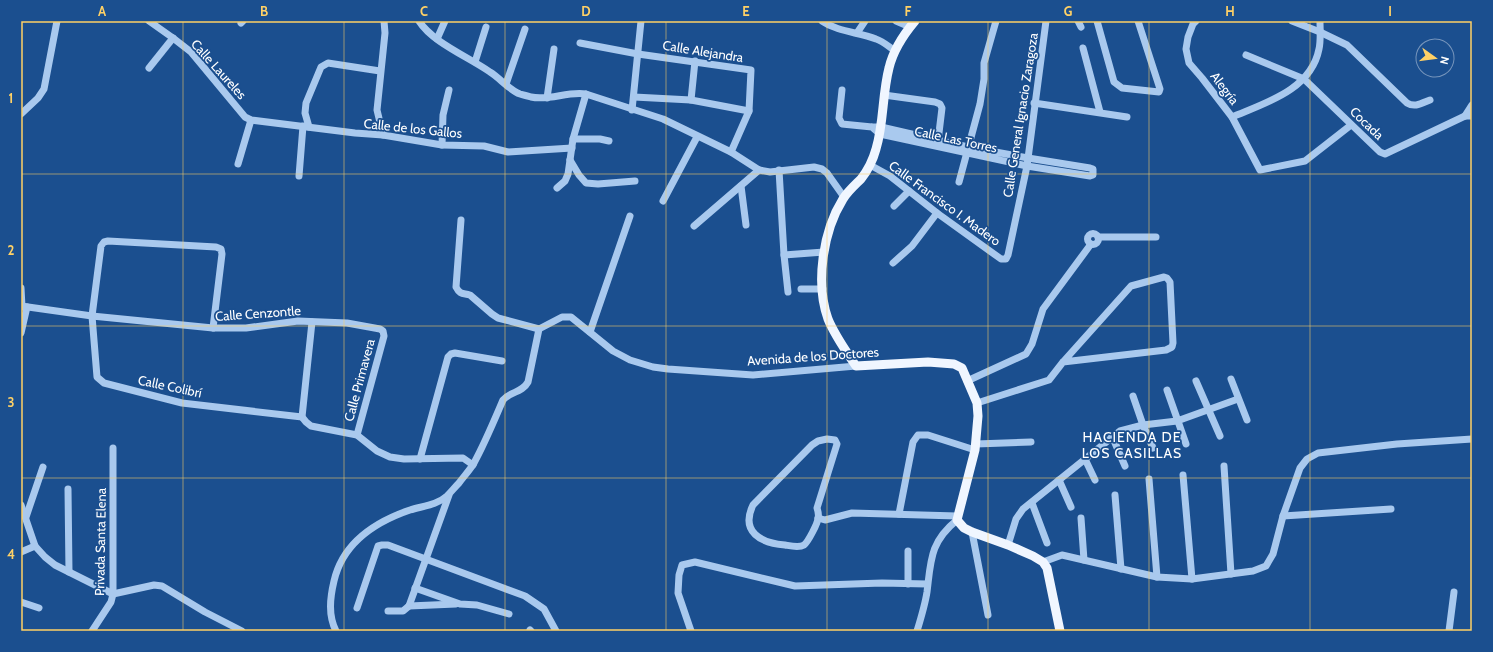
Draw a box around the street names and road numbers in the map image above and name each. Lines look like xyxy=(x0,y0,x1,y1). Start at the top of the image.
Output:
street label: Calle General Ignacio Zaragoza xyxy=(999,31,1041,199)
street label: Calle Laureles xyxy=(188,36,250,103)
street label: Calle Alejandra xyxy=(661,37,745,66)
street label: Alegría xyxy=(1207,68,1243,108)
street label: Cocada xyxy=(1347,103,1388,143)
street label: Calle de los Gallos xyxy=(363,115,464,141)
street label: Calle Las Torres xyxy=(913,122,999,156)
street label: Calle Francisco I. Madero xyxy=(886,157,1004,249)
street label: Calle Cenzontle xyxy=(215,302,302,324)
street label: Calle Primavera xyxy=(340,336,378,423)
street label: Avenida de los Doctores xyxy=(747,343,880,369)
street label: Calle Colibrí xyxy=(137,371,204,401)
street label: Privada Santa Elena xyxy=(91,487,109,596)

